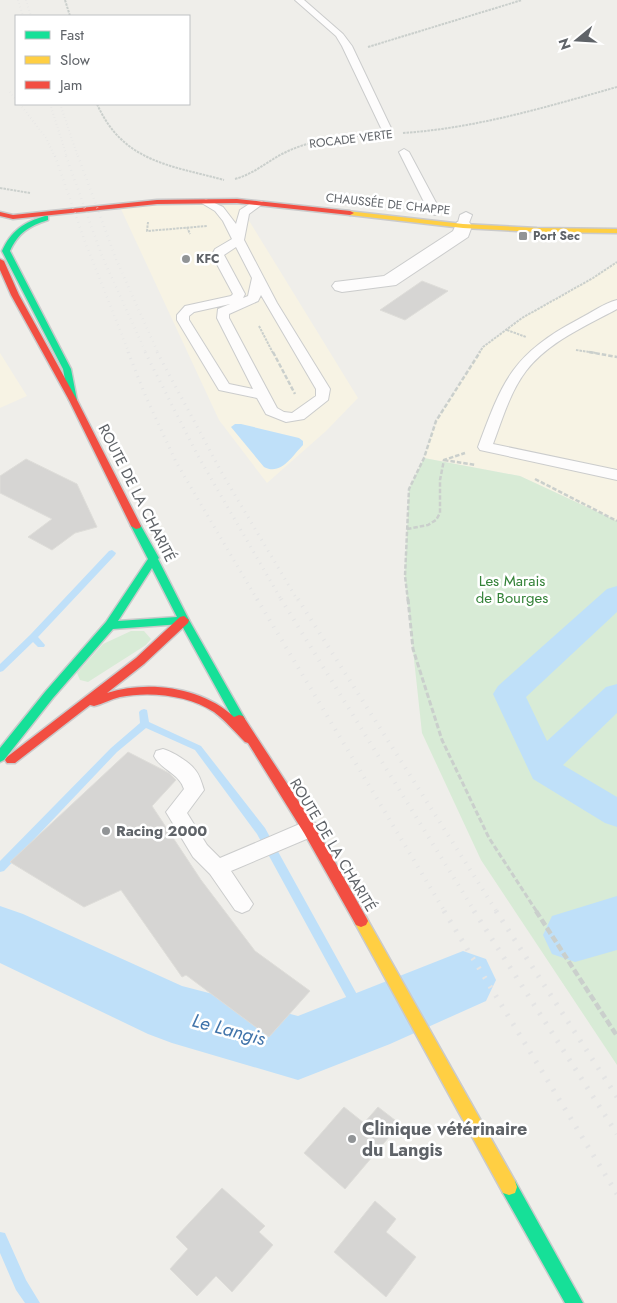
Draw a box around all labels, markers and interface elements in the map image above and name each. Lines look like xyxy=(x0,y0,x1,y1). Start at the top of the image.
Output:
legend xyxy=(15,15,190,105)
north arrow xyxy=(552,15,602,65)
text: Fast xyxy=(60,24,84,46)
text: N xyxy=(553,36,576,52)
text: Slow xyxy=(60,49,91,71)
text: Jam xyxy=(58,74,83,96)
street label: ROCADE VERTE xyxy=(308,125,394,153)
street label: CHAUSSÉE DE CHAPPE xyxy=(325,189,451,219)
place label: Port Sec xyxy=(533,227,580,245)
marker: Port Sec xyxy=(517,230,529,242)
place label: KFC xyxy=(196,250,219,268)
marker: KFC xyxy=(180,253,192,265)
street label: ROUTE DE LA CHARITÉ xyxy=(93,420,181,566)
park label: Les Marais de Bourges xyxy=(476,570,548,609)
street label: ROUTE DE LA CHARITÉ xyxy=(284,774,382,916)
place label: Racing 2000 xyxy=(116,820,207,842)
marker: Racing 2000 xyxy=(100,825,112,837)
water label: Le Langis xyxy=(189,1007,269,1052)
place label: Clinique vétérinaire du Langis xyxy=(362,1116,527,1163)
marker: Clinique vétérinaire du Langis xyxy=(346,1133,358,1145)

